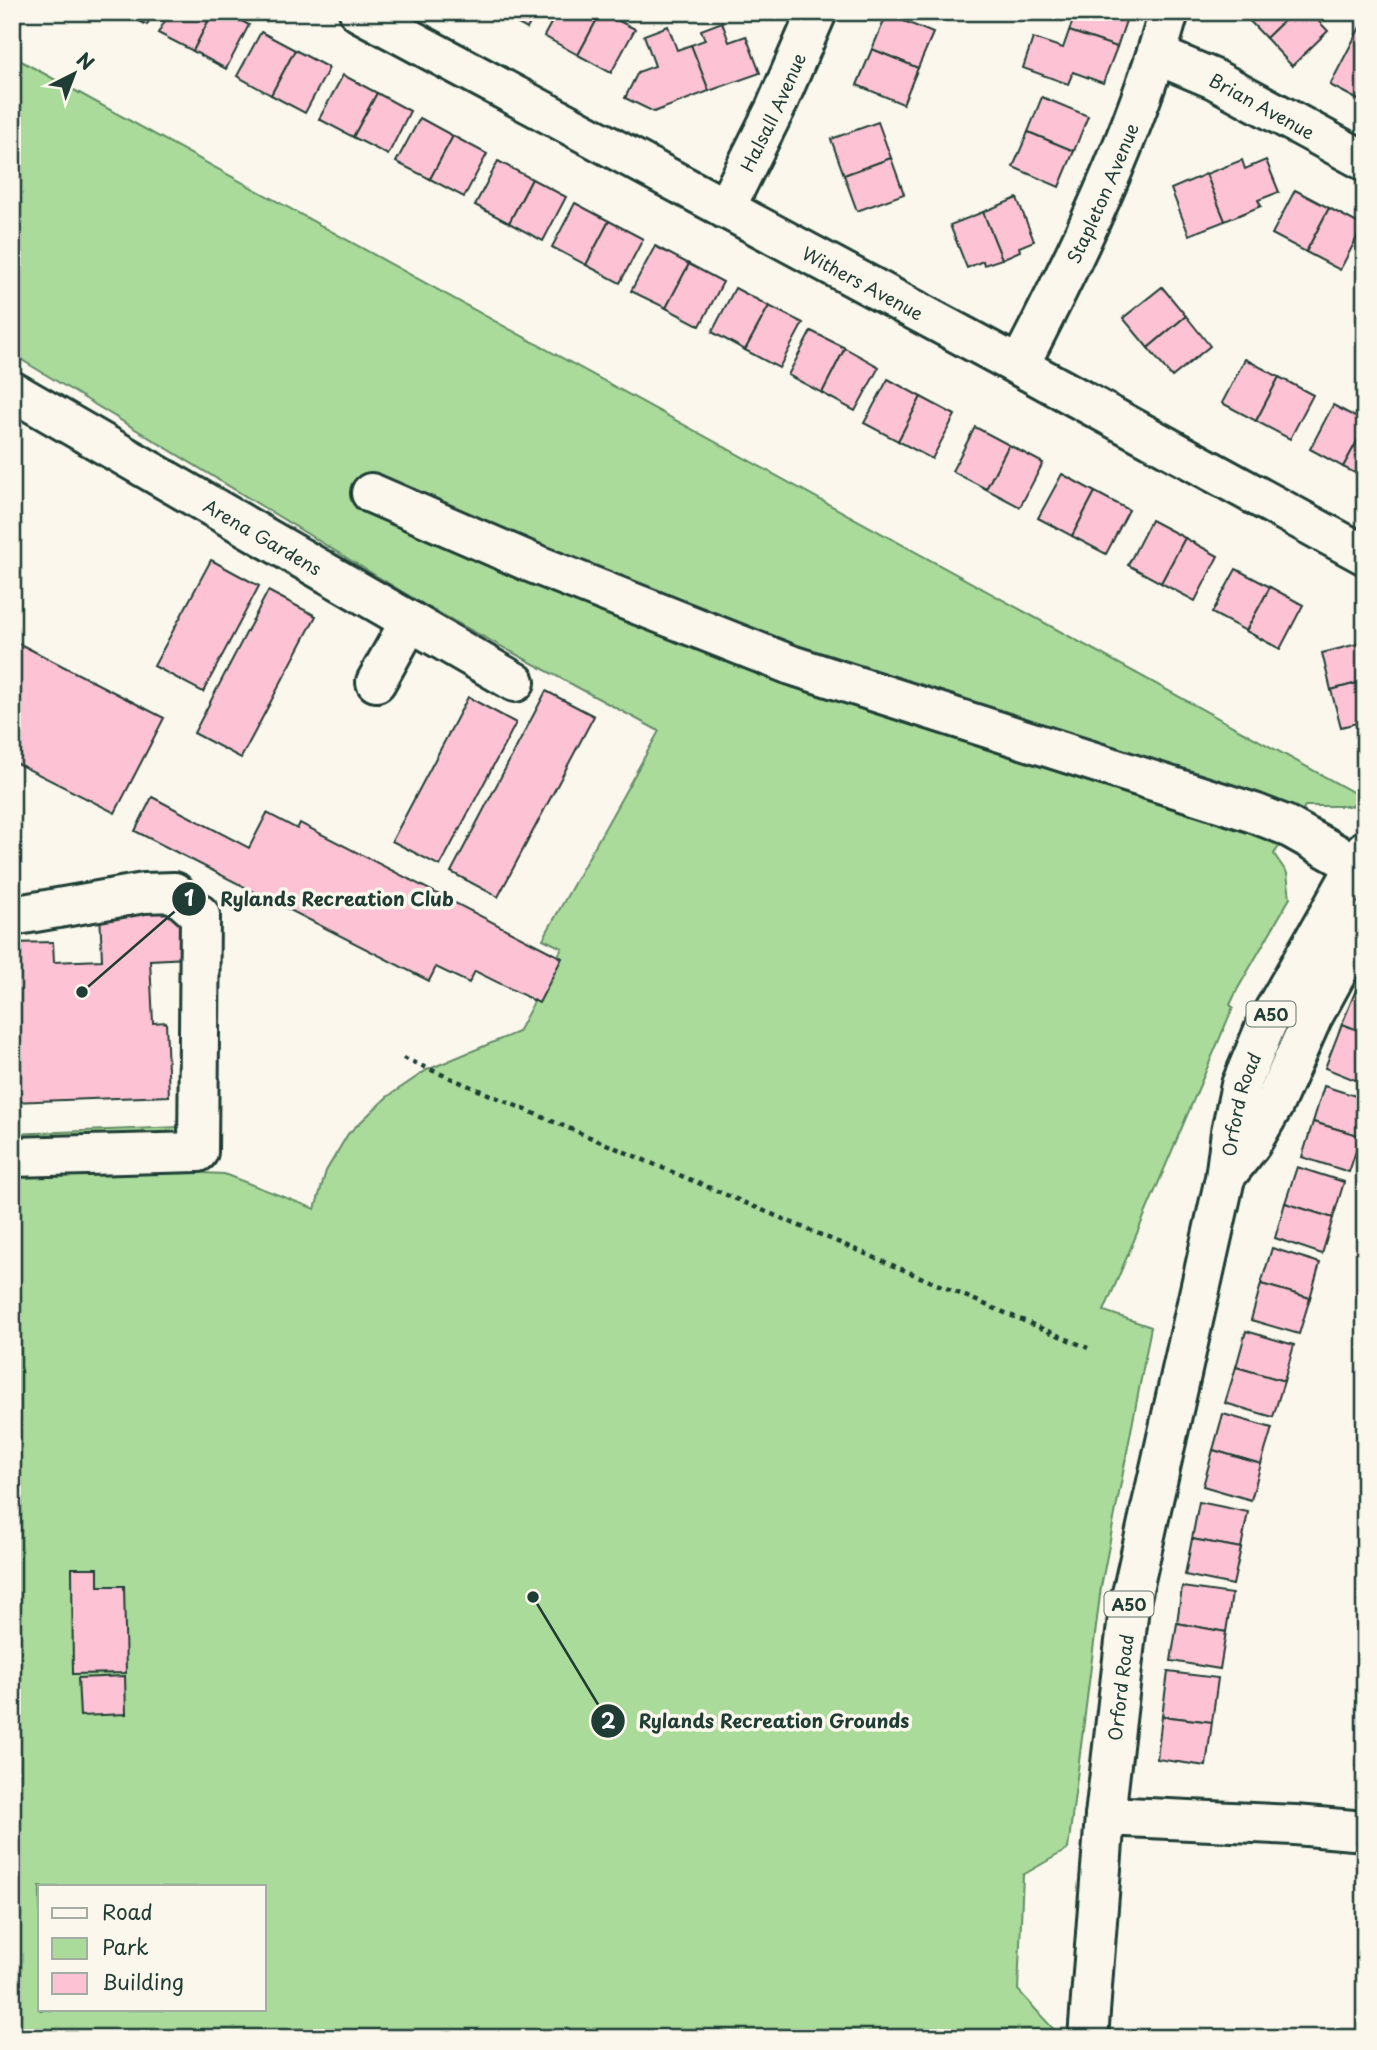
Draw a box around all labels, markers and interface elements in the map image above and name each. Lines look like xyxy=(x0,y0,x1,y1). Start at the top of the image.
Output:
north arrow xyxy=(38,38,108,108)
text: N xyxy=(71,45,101,76)
street label: Halsall Avenue xyxy=(732,48,811,176)
street label: Brian Avenue xyxy=(1205,66,1320,145)
street label: Stapleton Avenue xyxy=(1059,118,1144,268)
street label: Withers Avenue xyxy=(798,239,929,326)
street label: Arena Gardens xyxy=(199,491,327,581)
callout: Rylands Recreation Club xyxy=(172,879,467,919)
text: 1 xyxy=(184,881,194,913)
text: Rylands Recreation Club xyxy=(220,884,454,912)
road number: A50 xyxy=(1246,1002,1296,1026)
street label: Orford Road xyxy=(1214,1048,1267,1158)
road number: A50 xyxy=(1104,1592,1154,1616)
street label: Orford Road xyxy=(1100,1633,1139,1742)
callout: Rylands Recreation Grounds xyxy=(590,1701,922,1741)
text: 2 xyxy=(601,1704,616,1736)
text: Rylands Recreation Grounds xyxy=(639,1706,909,1734)
legend xyxy=(38,1885,266,2011)
text: Road xyxy=(102,1895,153,1927)
text: Park xyxy=(102,1930,149,1962)
text: Building xyxy=(102,1965,184,1997)

